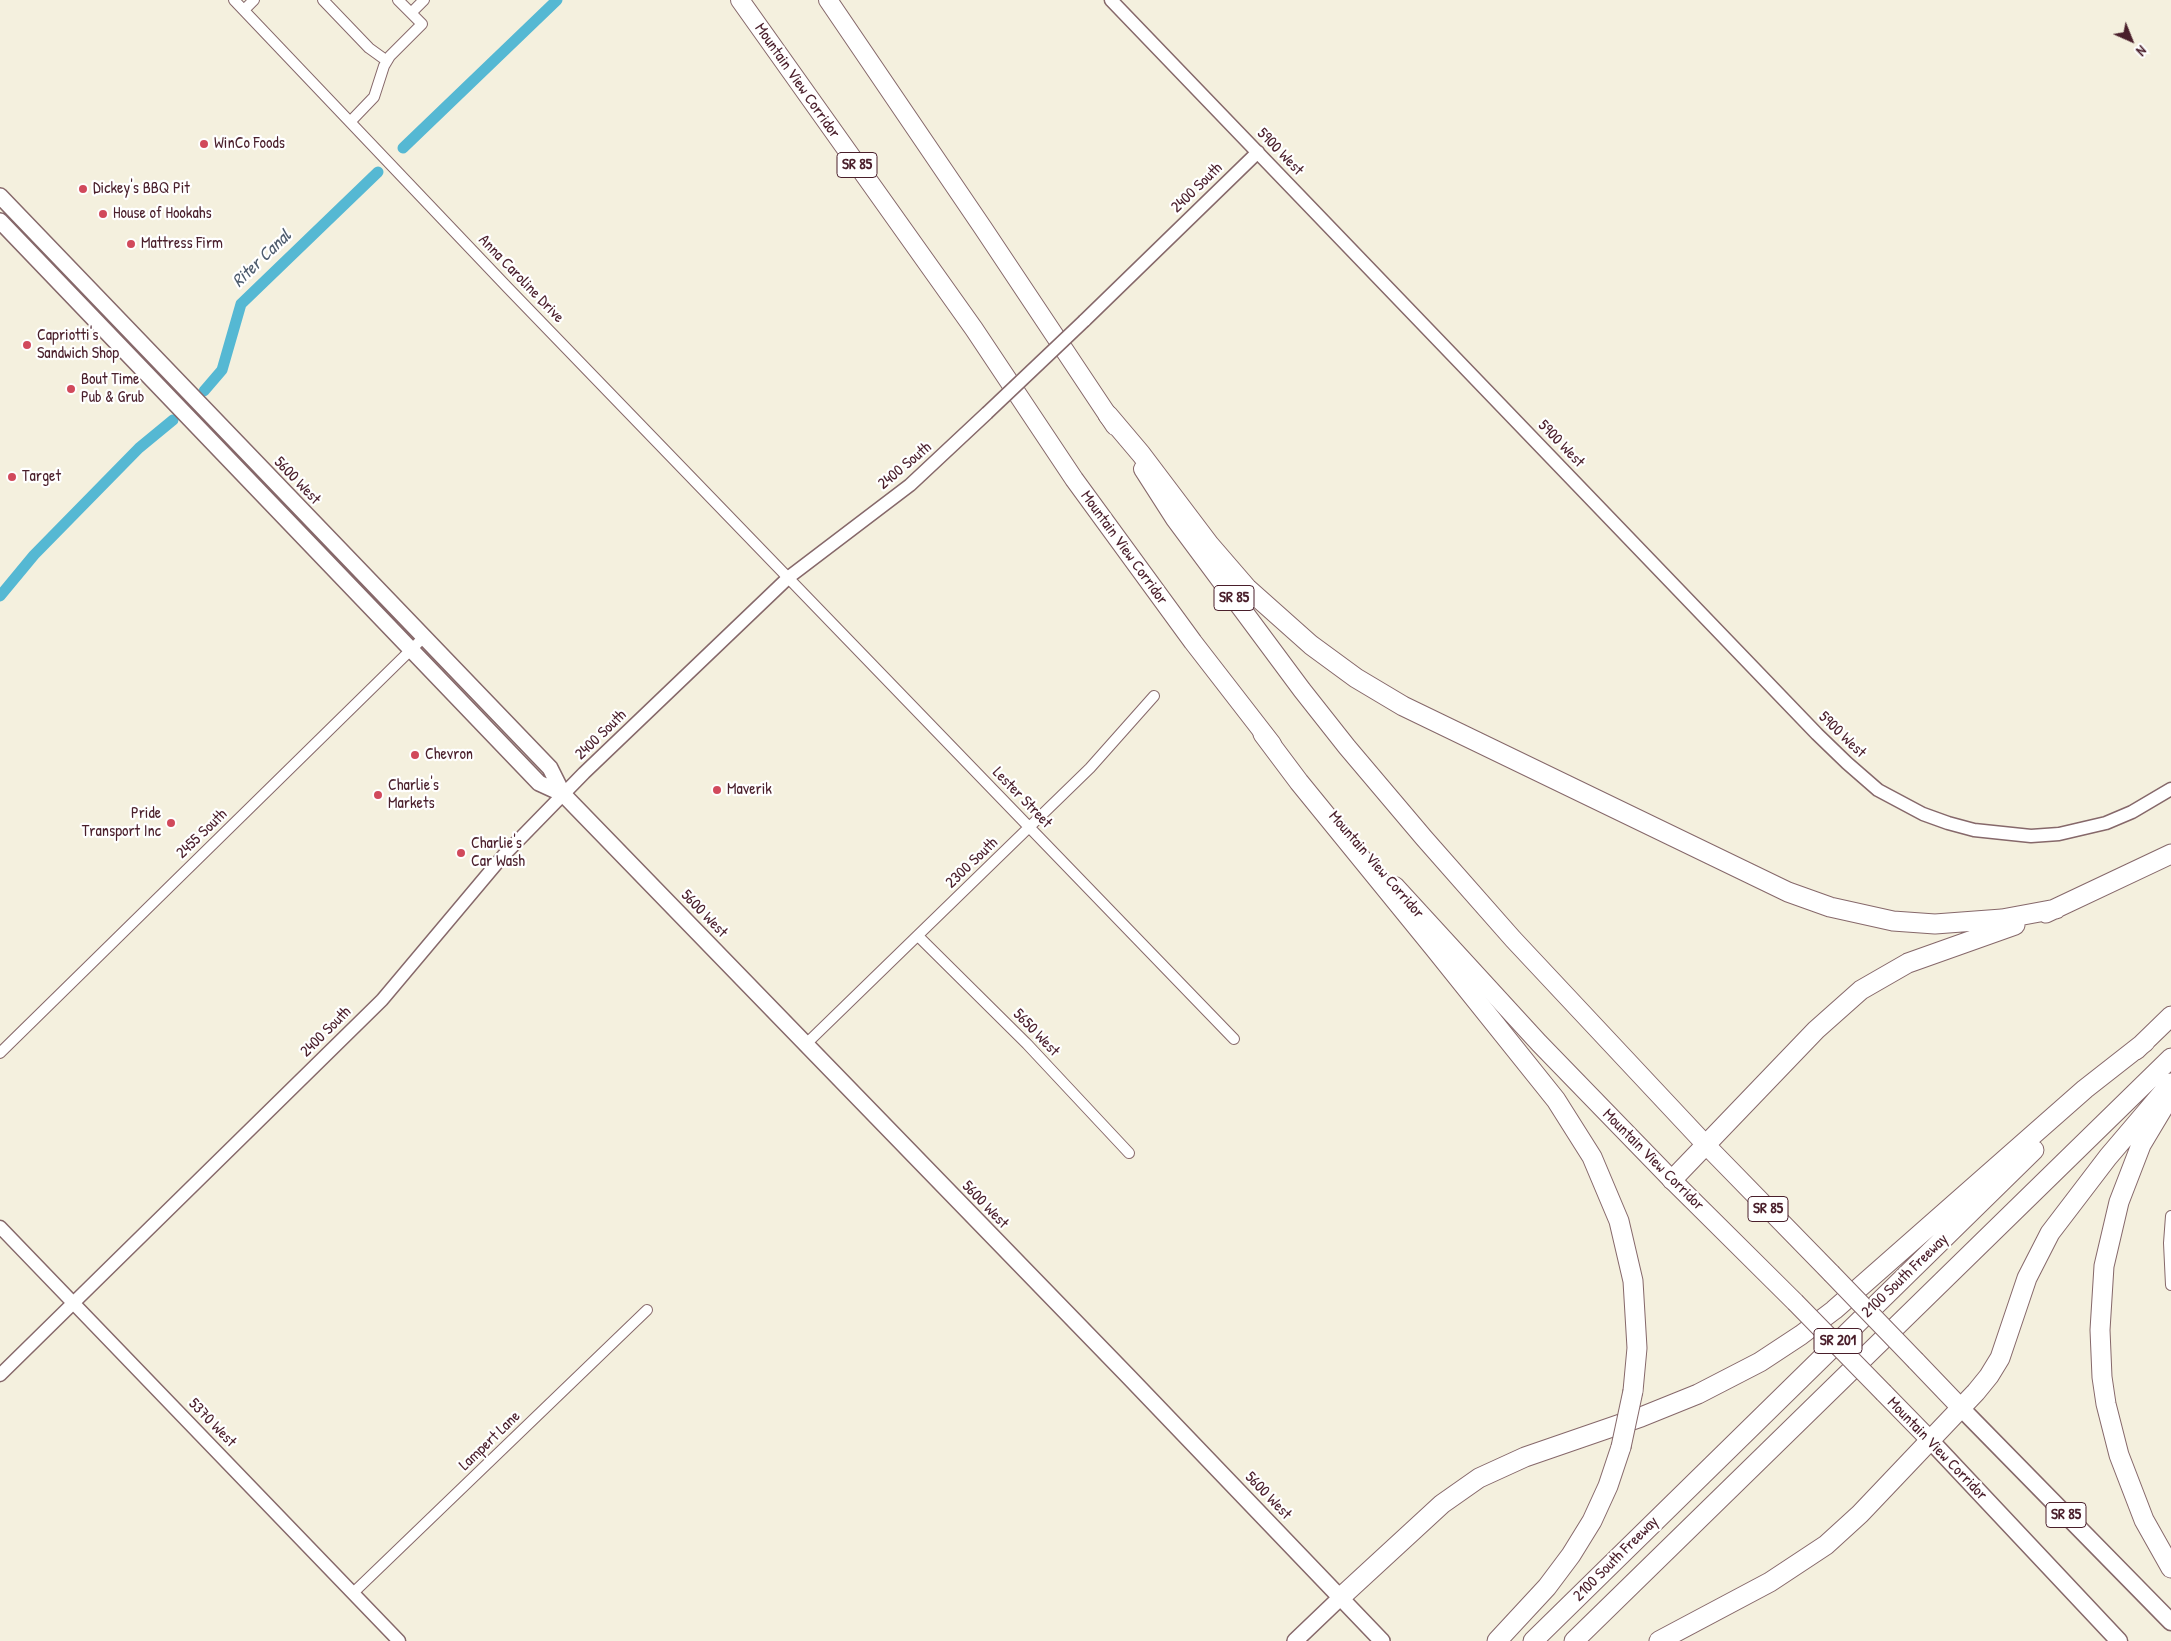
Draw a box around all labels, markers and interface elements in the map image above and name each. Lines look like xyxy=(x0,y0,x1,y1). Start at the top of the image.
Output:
north arrow xyxy=(2106,15,2156,65)
street label: Mountain View Corridor xyxy=(750,20,844,142)
text: N xyxy=(2132,42,2151,61)
street label: 5900 West xyxy=(1253,124,1307,180)
place label: WinCo Foods xyxy=(214,134,285,154)
marker: WinCo Foods xyxy=(198,138,210,150)
road number: SR 85 xyxy=(837,152,877,178)
street label: 2400 South xyxy=(1167,159,1227,217)
place label: Dickey's BBQ Pit xyxy=(93,179,190,199)
marker: Dickey's BBQ Pit xyxy=(77,183,89,195)
place label: House of Hookahs xyxy=(113,204,212,224)
marker: House of Hookahs xyxy=(97,208,109,220)
water label: Riter Canal xyxy=(228,226,296,292)
street label: Anna Caroline Drive xyxy=(474,231,568,327)
place label: Mattress Firm xyxy=(141,234,223,254)
marker: Mattress Firm xyxy=(125,238,137,250)
place label: Capriotti's Sandwich Shop xyxy=(37,326,119,364)
marker: Capriotti's Sandwich Shop xyxy=(21,339,33,351)
place label: Bout Time Pub & Grub xyxy=(81,370,144,408)
marker: Bout Time Pub & Grub xyxy=(65,383,77,395)
street label: 5900 West xyxy=(1534,416,1588,472)
street label: 2400 South xyxy=(874,438,936,494)
street label: 5600 West xyxy=(270,453,324,509)
place label: Target xyxy=(22,467,61,487)
marker: Target xyxy=(6,471,18,483)
street label: Mountain View Corridor xyxy=(1076,487,1172,609)
road number: SR 85 xyxy=(1214,586,1254,610)
street label: 2400 South xyxy=(571,706,631,764)
street label: 5900 West xyxy=(1814,708,1870,762)
place label: Chevron xyxy=(425,745,473,765)
marker: Chevron xyxy=(409,749,421,761)
street label: Lester Street xyxy=(988,763,1056,833)
place label: Charlie's Markets xyxy=(388,776,439,814)
place label: Maverik xyxy=(727,780,772,800)
marker: Maverik xyxy=(711,784,723,796)
marker: Charlie's Markets xyxy=(372,789,384,801)
place label: Pride Transport Inc xyxy=(82,804,161,842)
street label: 2455 South xyxy=(173,805,231,863)
street label: Mountain View Corridor xyxy=(1324,807,1428,923)
marker: Pride Transport Inc xyxy=(165,817,177,829)
street label: 2300 South xyxy=(942,833,1002,893)
place label: Charlie's Car Wash xyxy=(471,834,525,872)
marker: Charlie's Car Wash xyxy=(455,847,467,859)
street label: 5600 West xyxy=(677,886,731,942)
street label: 2400 South xyxy=(297,1003,355,1061)
street label: 5650 West xyxy=(1009,1005,1063,1061)
street label: Mountain View Corridor xyxy=(1598,1105,1708,1215)
street label: 5600 West xyxy=(958,1177,1012,1233)
road number: SR 85 xyxy=(1748,1196,1788,1222)
street label: 2100 South Freeway xyxy=(1858,1230,1952,1322)
road number: SR 201 xyxy=(1814,1328,1862,1354)
street label: Mountain View Corridor xyxy=(1883,1393,1991,1505)
street label: 5370 West xyxy=(184,1395,240,1451)
street label: Lampert Lane xyxy=(455,1407,525,1475)
street label: 5600 West xyxy=(1241,1468,1295,1524)
road number: SR 85 xyxy=(2046,1502,2086,1528)
street label: 2100 South Freeway xyxy=(1569,1512,1663,1606)

